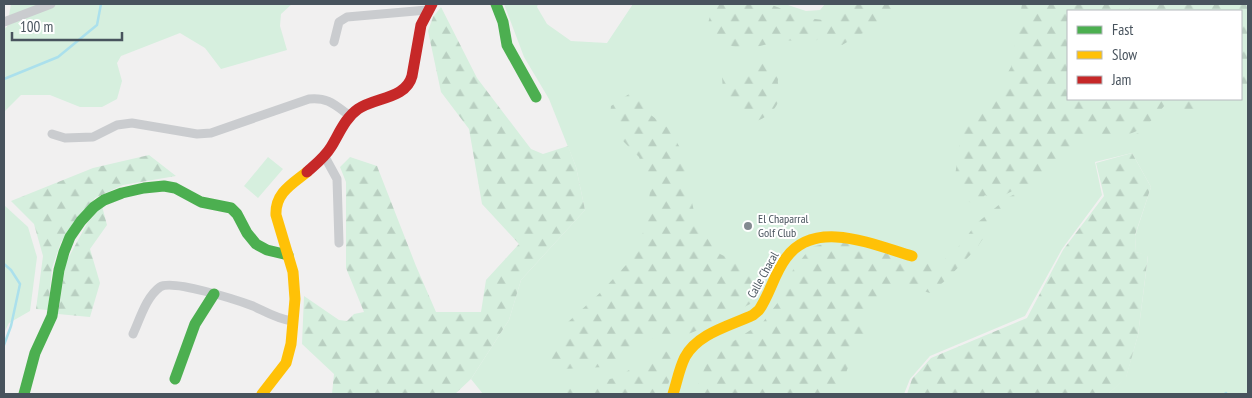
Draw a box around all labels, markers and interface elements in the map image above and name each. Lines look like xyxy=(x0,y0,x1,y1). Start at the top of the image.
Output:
scale bar xyxy=(12,10,122,42)
legend xyxy=(1067,10,1242,100)
text: 100 m xyxy=(20,17,53,36)
text: Fast xyxy=(1112,20,1133,39)
text: Slow xyxy=(1112,45,1137,64)
text: Jam xyxy=(1111,70,1131,89)
place label: El Chaparral Golf Club xyxy=(758,211,808,240)
marker: El Chaparral Golf Club xyxy=(742,220,754,232)
street label: Calle Chacal xyxy=(744,249,782,301)

